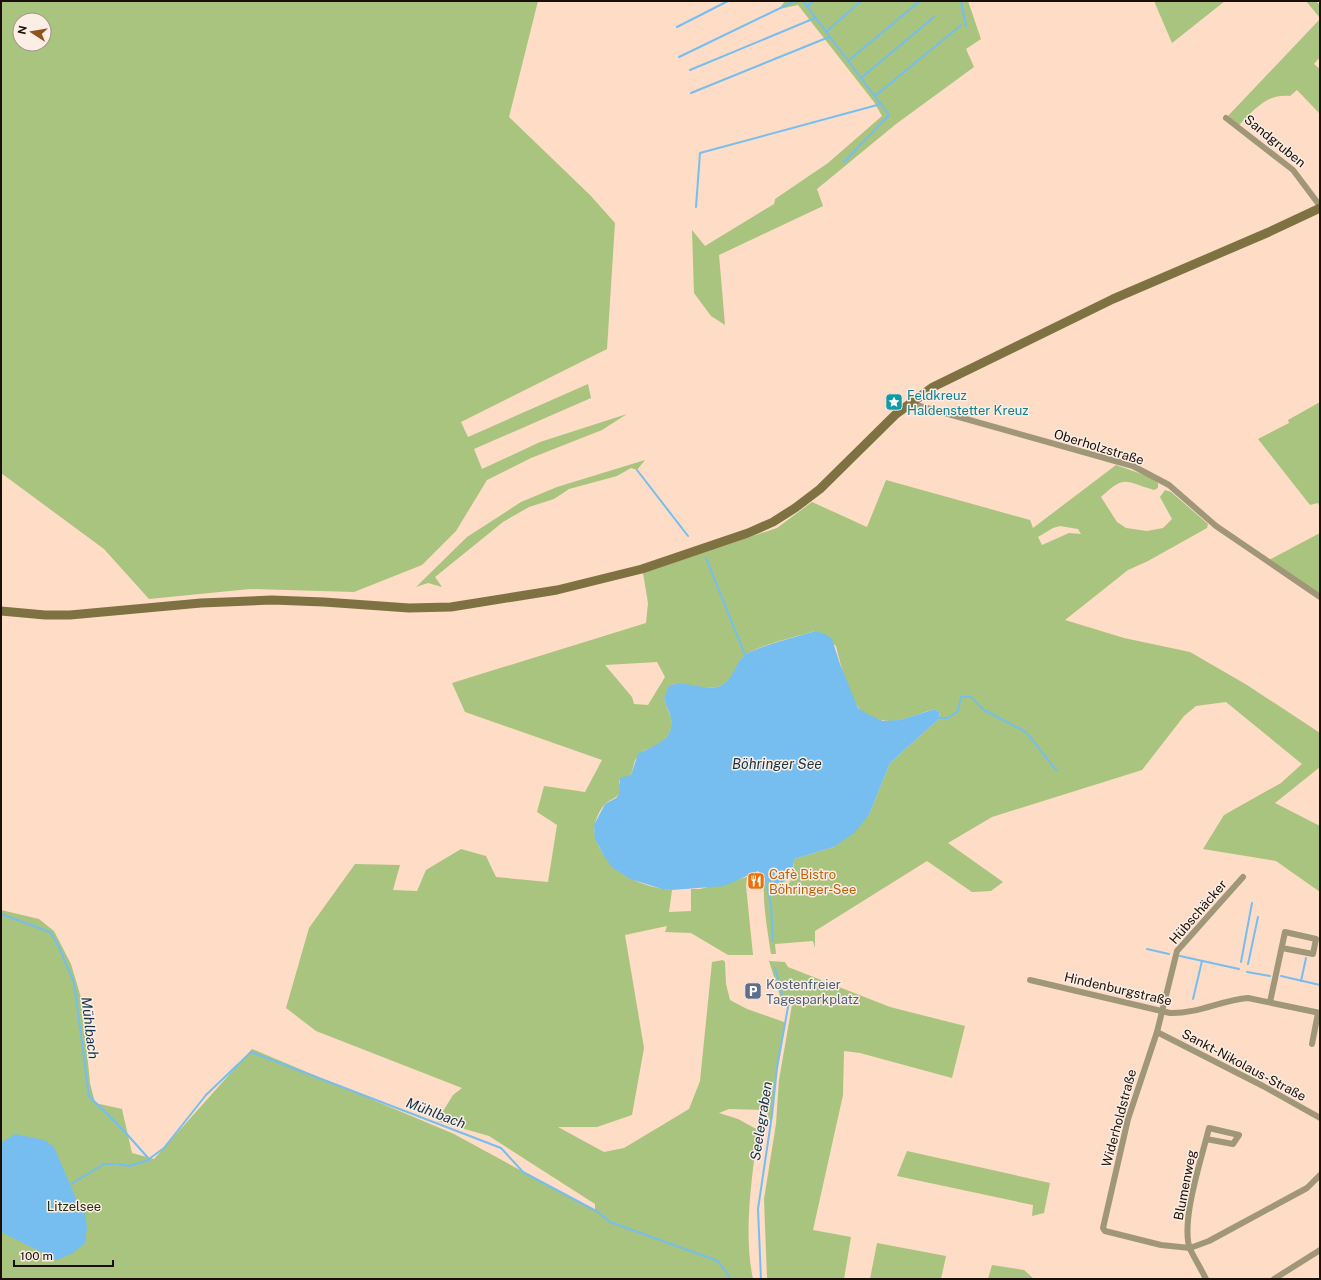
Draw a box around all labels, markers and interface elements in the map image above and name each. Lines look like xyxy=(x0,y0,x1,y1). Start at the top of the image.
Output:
north arrow xyxy=(12,12,52,52)
text: N xyxy=(15,24,29,35)
street label: Sandgruben xyxy=(1241,112,1309,170)
place label: Feldkreuz Haldenstetter Kreuz xyxy=(907,388,1029,418)
place icon: Feldkreuz Haldenstetter Kreuz xyxy=(884,392,904,412)
street label: Oberholzstraße xyxy=(1052,426,1146,468)
water label: Böhringer See xyxy=(732,756,822,772)
place label: Cafè Bistro Böhringer-See xyxy=(769,867,856,897)
restaurant icon: Cafè Bistro Böhringer-See xyxy=(746,871,766,891)
street label: Hübschäcker xyxy=(1166,877,1230,947)
street label: Hindenburgstraße xyxy=(1063,969,1173,1009)
place label: Kostenfreier Tagesparkplatz xyxy=(766,977,859,1007)
parking icon: Kostenfreier Tagesparkplatz xyxy=(743,981,763,1001)
water label: Mühlbach xyxy=(78,996,102,1060)
street label: Sankt-Nikolaus-Straße xyxy=(1179,1026,1309,1104)
street label: Widerholdstraße xyxy=(1099,1067,1139,1169)
water label: Seelegraben xyxy=(747,1080,775,1162)
water label: Mühlbach xyxy=(404,1094,468,1132)
street label: Blumenweg xyxy=(1171,1149,1199,1221)
park label: Litzelsee xyxy=(47,1199,101,1214)
scale bar xyxy=(14,1242,113,1268)
text: 100 m xyxy=(20,1249,53,1263)

